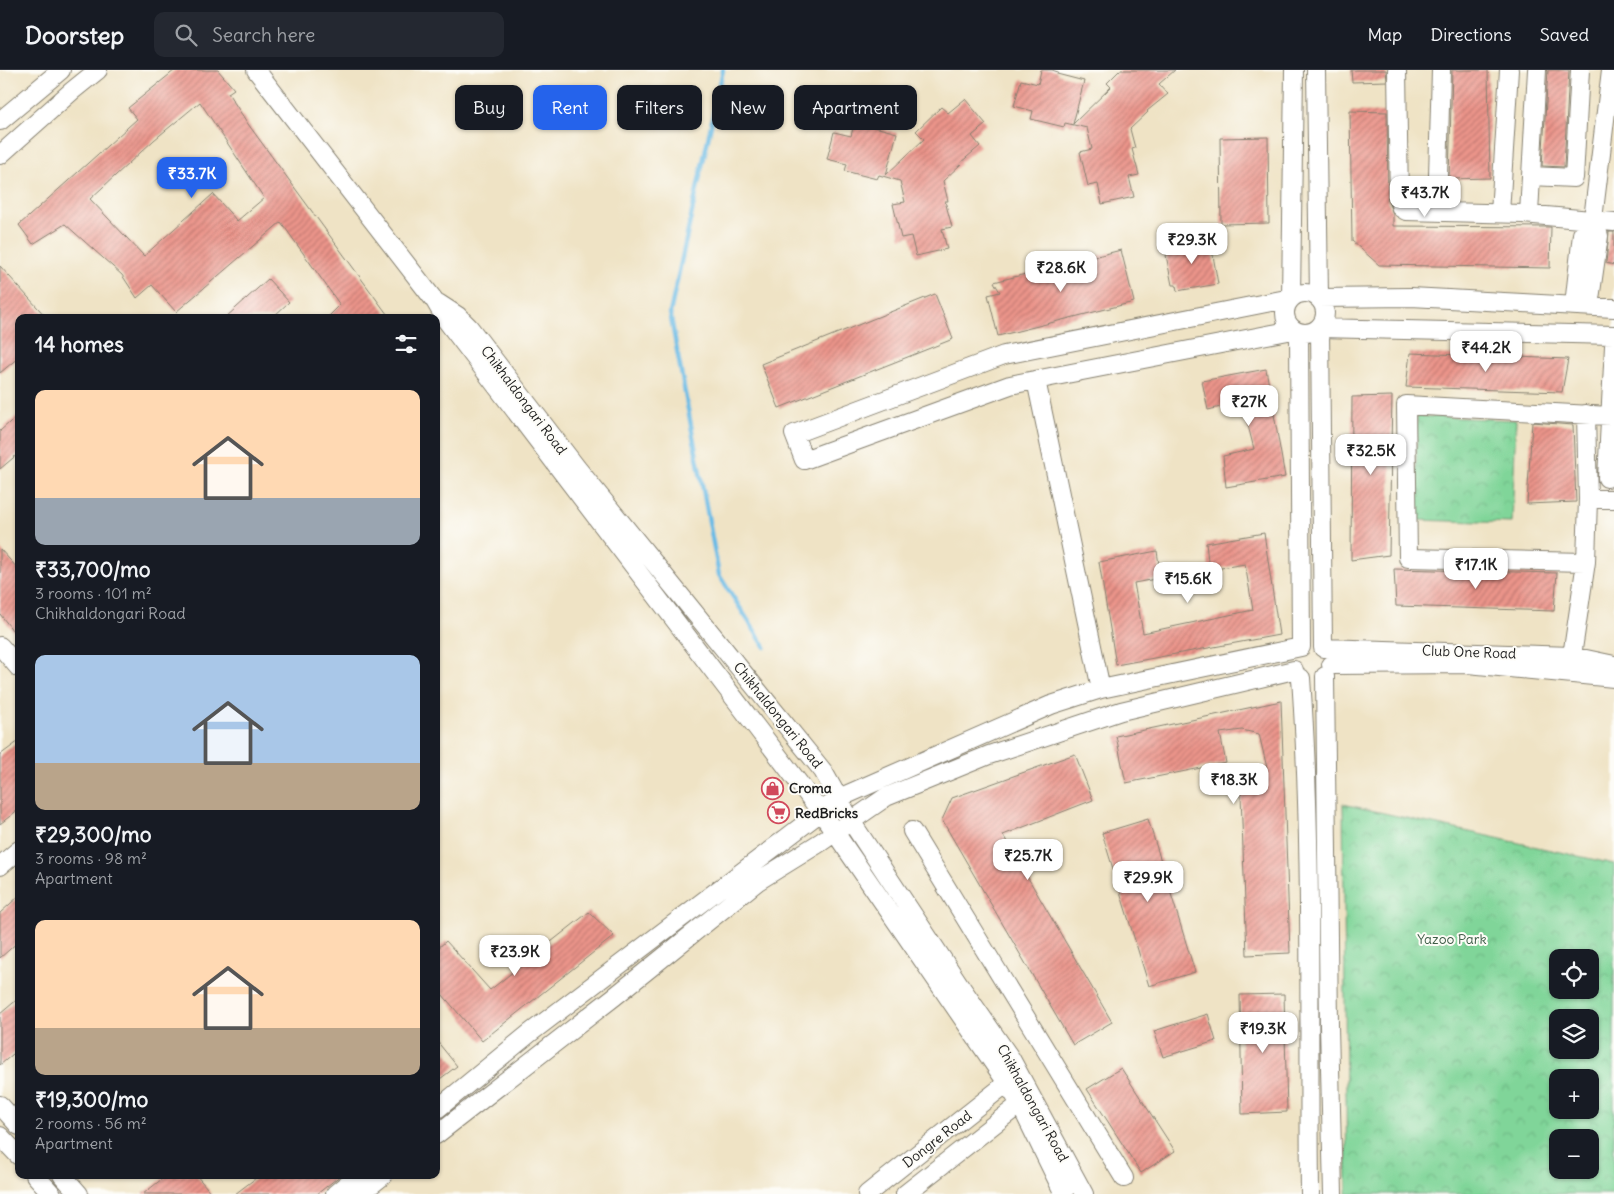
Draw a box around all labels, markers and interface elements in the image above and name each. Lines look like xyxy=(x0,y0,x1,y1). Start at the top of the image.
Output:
search box xyxy=(154,12,504,57)
text: Doorstep xyxy=(25,20,124,50)
icon: search xyxy=(172,21,200,49)
text: Search here xyxy=(212,23,315,47)
text: Map xyxy=(1367,23,1402,46)
text: Directions xyxy=(1430,23,1512,46)
text: Saved xyxy=(1540,23,1589,46)
chip: Buy xyxy=(455,85,523,130)
chip: Rent xyxy=(533,85,607,130)
chip: Filters xyxy=(617,85,702,130)
chip: New xyxy=(712,85,784,130)
chip: Apartment xyxy=(794,85,917,130)
pin: ₹33.7K xyxy=(151,156,233,199)
text: ₹33.7K xyxy=(168,163,216,183)
pin: ₹43.7K xyxy=(1384,176,1466,218)
text: ₹43.7K xyxy=(1401,182,1449,202)
pin: ₹29.3K xyxy=(1151,222,1233,265)
text: ₹29.3K xyxy=(1167,229,1217,249)
pin: ₹28.6K xyxy=(1020,250,1102,293)
text: ₹28.6K xyxy=(1036,257,1086,277)
icon: filters xyxy=(392,330,420,358)
pin: ₹44.2K xyxy=(1445,330,1527,373)
text: 14 homes xyxy=(35,331,124,358)
text: ₹44.2K xyxy=(1461,337,1511,357)
street label: Chikhaldongari Road xyxy=(477,342,571,458)
pin: ₹27K xyxy=(1219,384,1279,427)
text: ₹27K xyxy=(1231,391,1267,411)
icon: home xyxy=(183,423,273,513)
pin: ₹32.5K xyxy=(1330,434,1412,476)
text: ₹32.5K xyxy=(1346,440,1396,460)
pin: ₹17.1K xyxy=(1435,548,1517,590)
text: ₹17.1K xyxy=(1455,554,1497,574)
text: ₹33,700/mo xyxy=(35,556,151,583)
pin: ₹15.6K xyxy=(1147,562,1229,604)
text: ₹15.6K xyxy=(1164,568,1212,588)
text: 3 rooms · 101 m² xyxy=(35,583,152,603)
text: Chikhaldongari Road xyxy=(35,603,186,623)
street label: Club One Road xyxy=(1422,641,1516,663)
street label: Chikhaldongari Road xyxy=(730,658,826,772)
icon: home xyxy=(183,688,273,778)
pin: ₹18.3K xyxy=(1193,762,1275,805)
text: ₹18.3K xyxy=(1210,769,1258,789)
shop icon: Croma xyxy=(761,776,785,800)
place label: Croma xyxy=(789,779,832,797)
supermarket icon: RedBricks xyxy=(767,801,791,825)
place label: RedBricks xyxy=(795,804,859,822)
text: ₹29,300/mo xyxy=(35,821,151,848)
pin: ₹25.7K xyxy=(987,838,1069,881)
text: ₹25.7K xyxy=(1004,845,1052,865)
text: 3 rooms · 98 m² xyxy=(35,848,147,868)
pin: ₹29.9K xyxy=(1107,860,1189,903)
text: ₹29.9K xyxy=(1123,867,1173,887)
text: Apartment xyxy=(35,868,113,888)
park label: Yazoo Park xyxy=(1417,930,1487,948)
pin: ₹23.9K xyxy=(474,934,556,977)
text: ₹23.9K xyxy=(490,941,540,961)
map controls xyxy=(1549,949,1599,1179)
button: locate xyxy=(1549,949,1599,999)
icon: home xyxy=(183,953,273,1043)
button: layers xyxy=(1549,1009,1599,1059)
pin: ₹19.3K xyxy=(1222,1012,1304,1054)
text: ₹19.3K xyxy=(1240,1018,1286,1038)
street label: Chikhaldongari Road xyxy=(993,1041,1073,1165)
button: + xyxy=(1549,1069,1599,1119)
text: ₹19,300/mo xyxy=(35,1086,148,1113)
street label: Dongre Road xyxy=(899,1106,975,1172)
text: 2 rooms · 56 m² xyxy=(35,1113,147,1133)
button: − xyxy=(1549,1129,1599,1179)
text: Apartment xyxy=(35,1133,113,1153)

